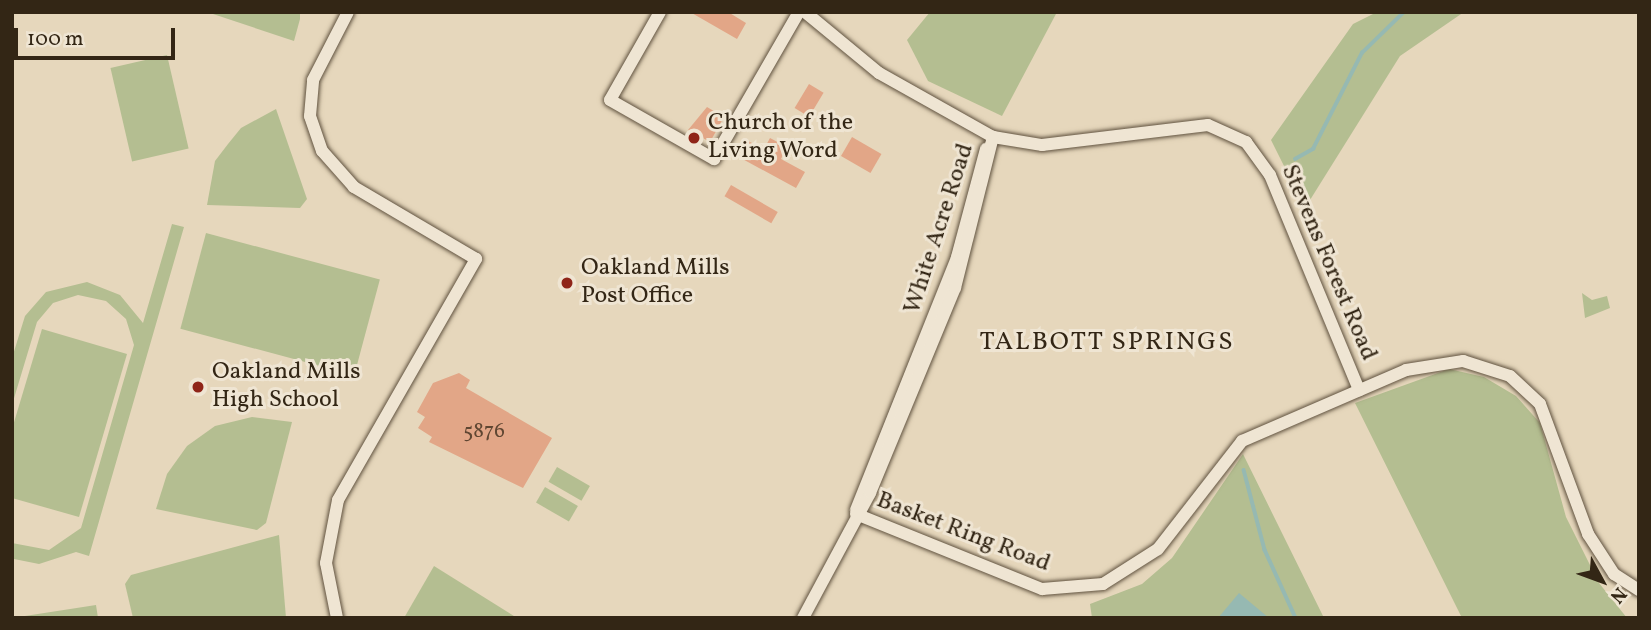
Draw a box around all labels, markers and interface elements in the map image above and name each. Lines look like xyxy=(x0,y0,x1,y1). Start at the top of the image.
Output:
scale bar xyxy=(18,14,178,58)
text: 100 m xyxy=(27,25,84,54)
place label: Church of the Living Word xyxy=(708,110,851,166)
marker: Church of the Living Word xyxy=(686,130,702,146)
street label: White Acre Road xyxy=(899,140,981,318)
street label: Stevens Forest Road xyxy=(1274,161,1382,365)
place label: Oakland Mills Post Office xyxy=(581,255,730,311)
marker: Oakland Mills Post Office xyxy=(559,275,575,291)
district label: TALBOTT SPRINGS xyxy=(981,327,1233,359)
place label: Oakland Mills High School xyxy=(212,359,361,415)
marker: Oakland Mills High School xyxy=(190,379,206,395)
house number: 5876 xyxy=(463,419,505,445)
street label: Basket Ring Road xyxy=(872,487,1054,579)
north arrow xyxy=(1567,546,1637,616)
text: N xyxy=(1604,581,1632,609)

